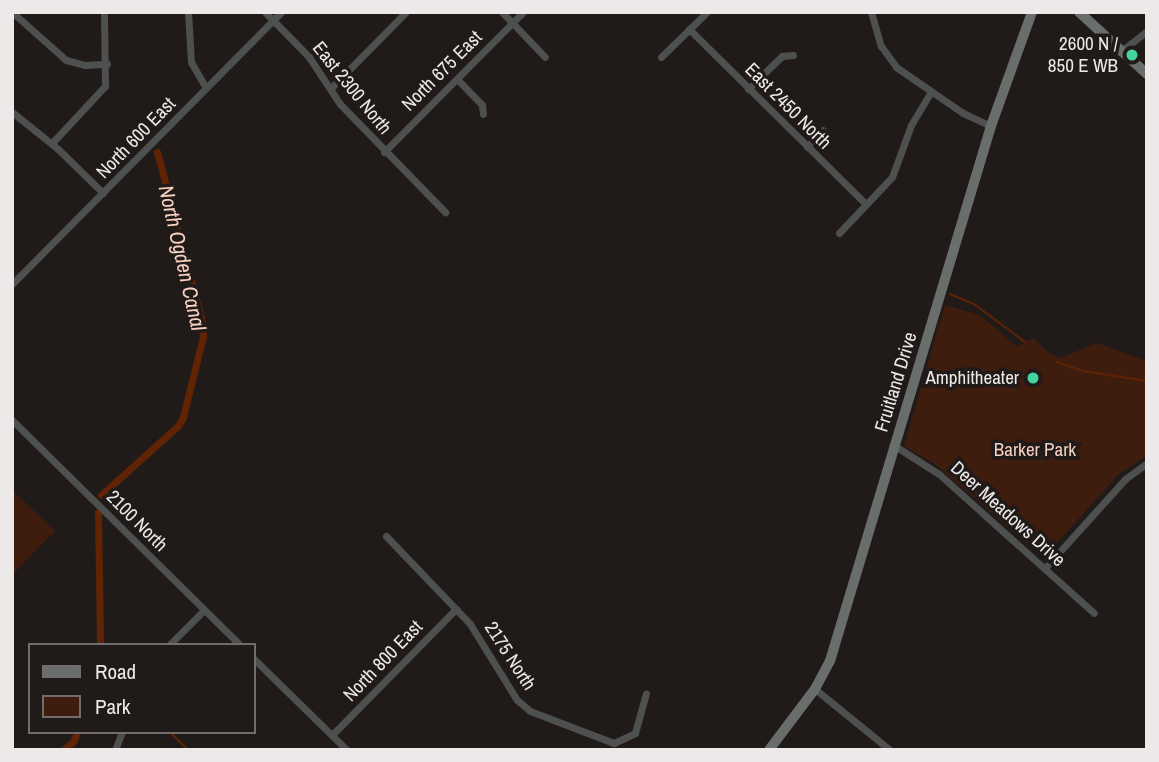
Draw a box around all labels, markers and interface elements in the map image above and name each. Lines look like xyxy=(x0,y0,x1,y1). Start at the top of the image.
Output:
street label: North 675 East xyxy=(397,26,487,116)
place label: 2600 N / 850 E WB xyxy=(1048,33,1118,77)
street label: East 2300 North xyxy=(308,37,396,139)
marker: 2600 N / 850 E WB xyxy=(1124,47,1140,63)
street label: East 2450 North xyxy=(740,58,836,154)
street label: North 600 East xyxy=(92,93,180,183)
water label: North Ogden Canal xyxy=(153,183,211,333)
street label: Fruitland Drive xyxy=(870,329,922,435)
place label: Amphitheater xyxy=(925,367,1019,389)
marker: Amphitheater xyxy=(1025,370,1041,386)
park label: Barker Park xyxy=(994,439,1076,461)
street label: Deer Meadows Drive xyxy=(946,457,1070,571)
street label: 2100 North xyxy=(102,486,172,556)
street label: North 800 East xyxy=(339,616,427,706)
street label: 2175 North xyxy=(479,617,541,695)
legend xyxy=(28,643,256,734)
text: Road xyxy=(95,657,136,686)
text: Park xyxy=(95,692,130,721)

